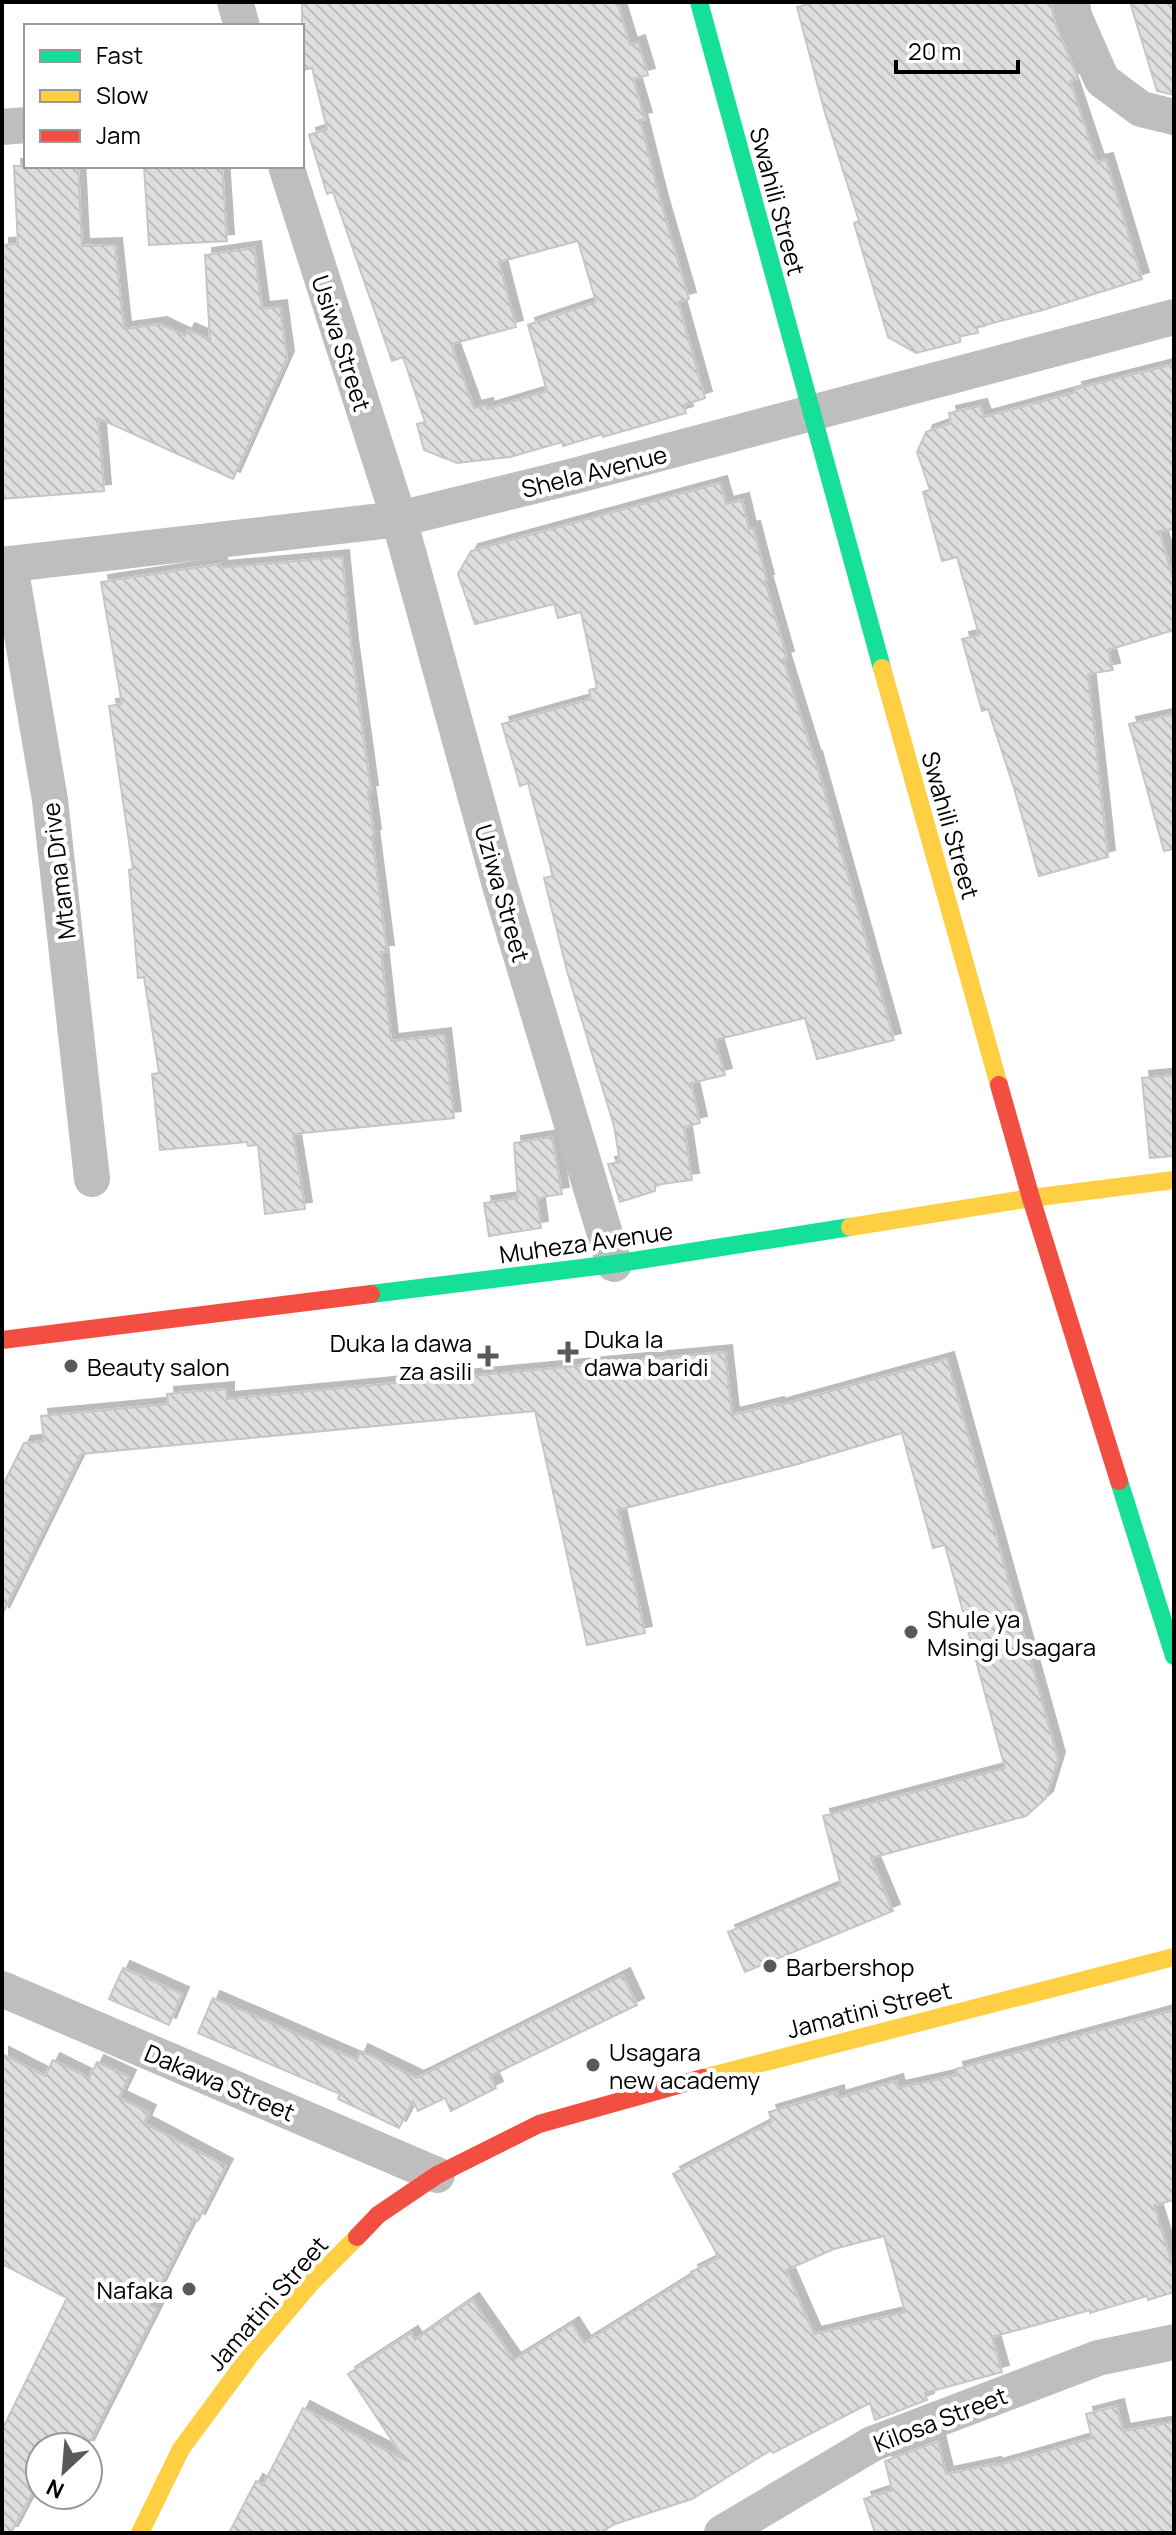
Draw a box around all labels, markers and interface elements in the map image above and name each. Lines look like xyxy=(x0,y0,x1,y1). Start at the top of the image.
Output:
legend xyxy=(24,24,304,168)
scale bar xyxy=(896,24,1018,74)
text: 20 m xyxy=(908,34,961,67)
text: Fast xyxy=(96,38,143,71)
text: Slow xyxy=(96,78,149,111)
text: Jam xyxy=(96,118,141,151)
street label: Swahili Street xyxy=(742,123,814,279)
street label: Usiwa Street xyxy=(304,271,380,415)
street label: Shela Avenue xyxy=(518,437,670,505)
street label: Swahili Street xyxy=(914,747,988,903)
street label: Mtama Drive xyxy=(33,801,83,941)
street label: Uziwa Street xyxy=(468,820,538,966)
street label: Muheza Avenue xyxy=(497,1213,675,1271)
place label: Duka la dawa baridi xyxy=(584,1322,709,1383)
place label: Duka la dawa za asili xyxy=(330,1326,472,1387)
marker: Duka la dawa baridi xyxy=(559,1343,577,1361)
marker: Duka la dawa za asili xyxy=(479,1347,497,1365)
place label: Beauty salon xyxy=(87,1350,230,1383)
marker: Beauty salon xyxy=(62,1357,80,1375)
place label: Shule ya Msingi Usagara xyxy=(927,1602,1096,1663)
marker: Shule ya Msingi Usagara xyxy=(902,1623,920,1641)
place label: Barbershop xyxy=(786,1950,914,1983)
marker: Barbershop xyxy=(761,1957,779,1975)
street label: Jamatini Street xyxy=(783,1973,955,2045)
street label: Dakawa Street xyxy=(140,2035,300,2129)
place label: Usagara new academy xyxy=(609,2035,761,2096)
marker: Usagara new academy xyxy=(584,2056,602,2074)
street label: Jamatini Street xyxy=(199,2229,335,2377)
place label: Nafaka xyxy=(97,2273,173,2306)
marker: Nafaka xyxy=(180,2280,198,2298)
street label: Kilosa Street xyxy=(868,2378,1012,2460)
north arrow xyxy=(24,2431,104,2511)
text: N xyxy=(42,2472,69,2506)

